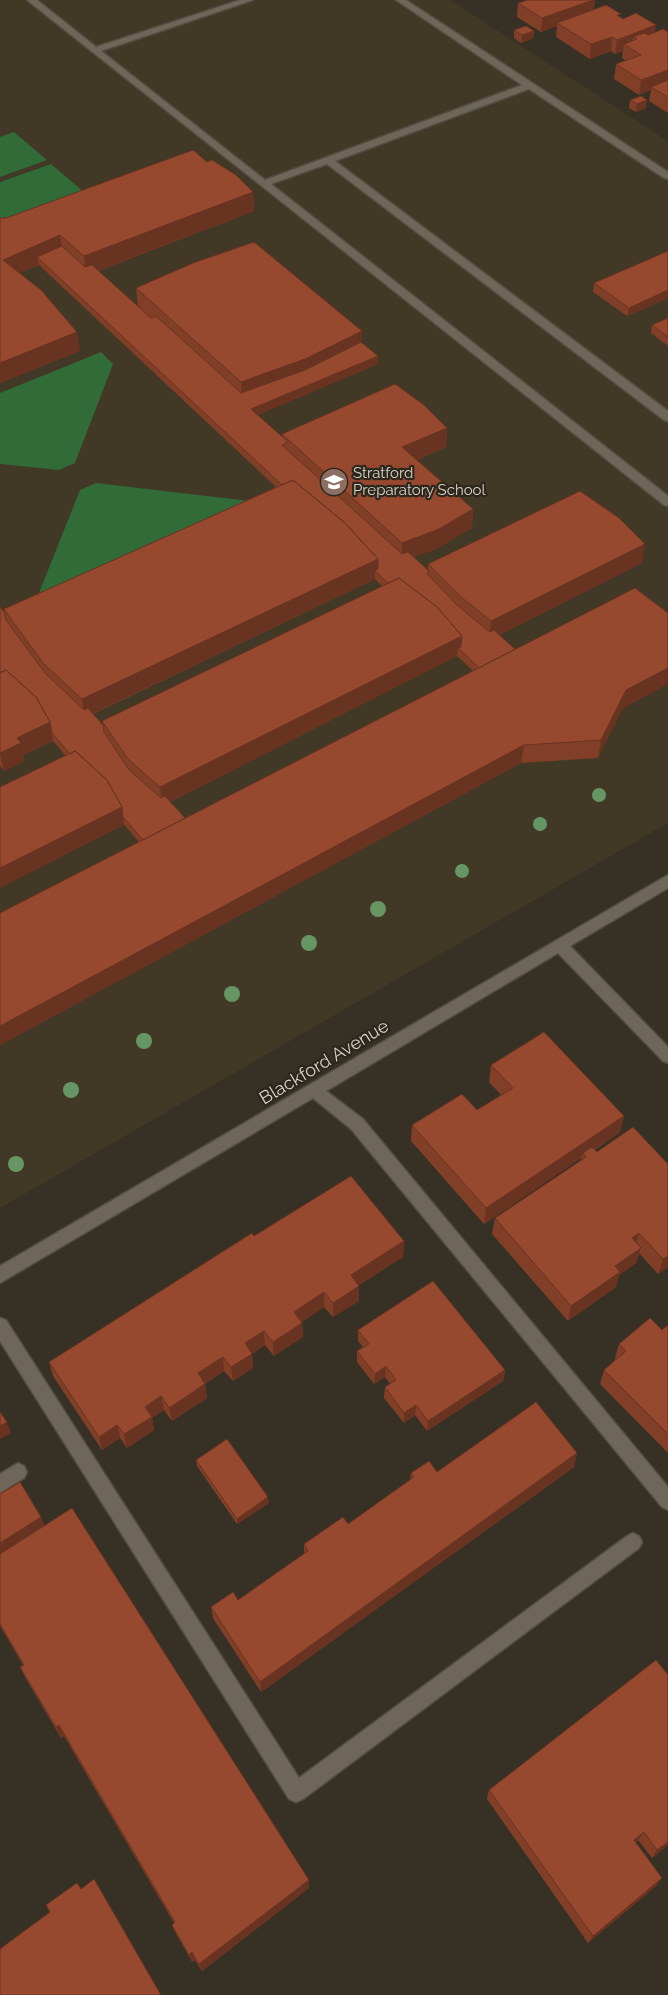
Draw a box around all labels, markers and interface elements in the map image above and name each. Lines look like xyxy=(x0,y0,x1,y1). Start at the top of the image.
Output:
place label: Stratford Preparatory School xyxy=(353,464,487,499)
school or university icon: Stratford Preparatory School xyxy=(319,467,349,497)
street label: Blackford Avenue xyxy=(255,1015,392,1108)

